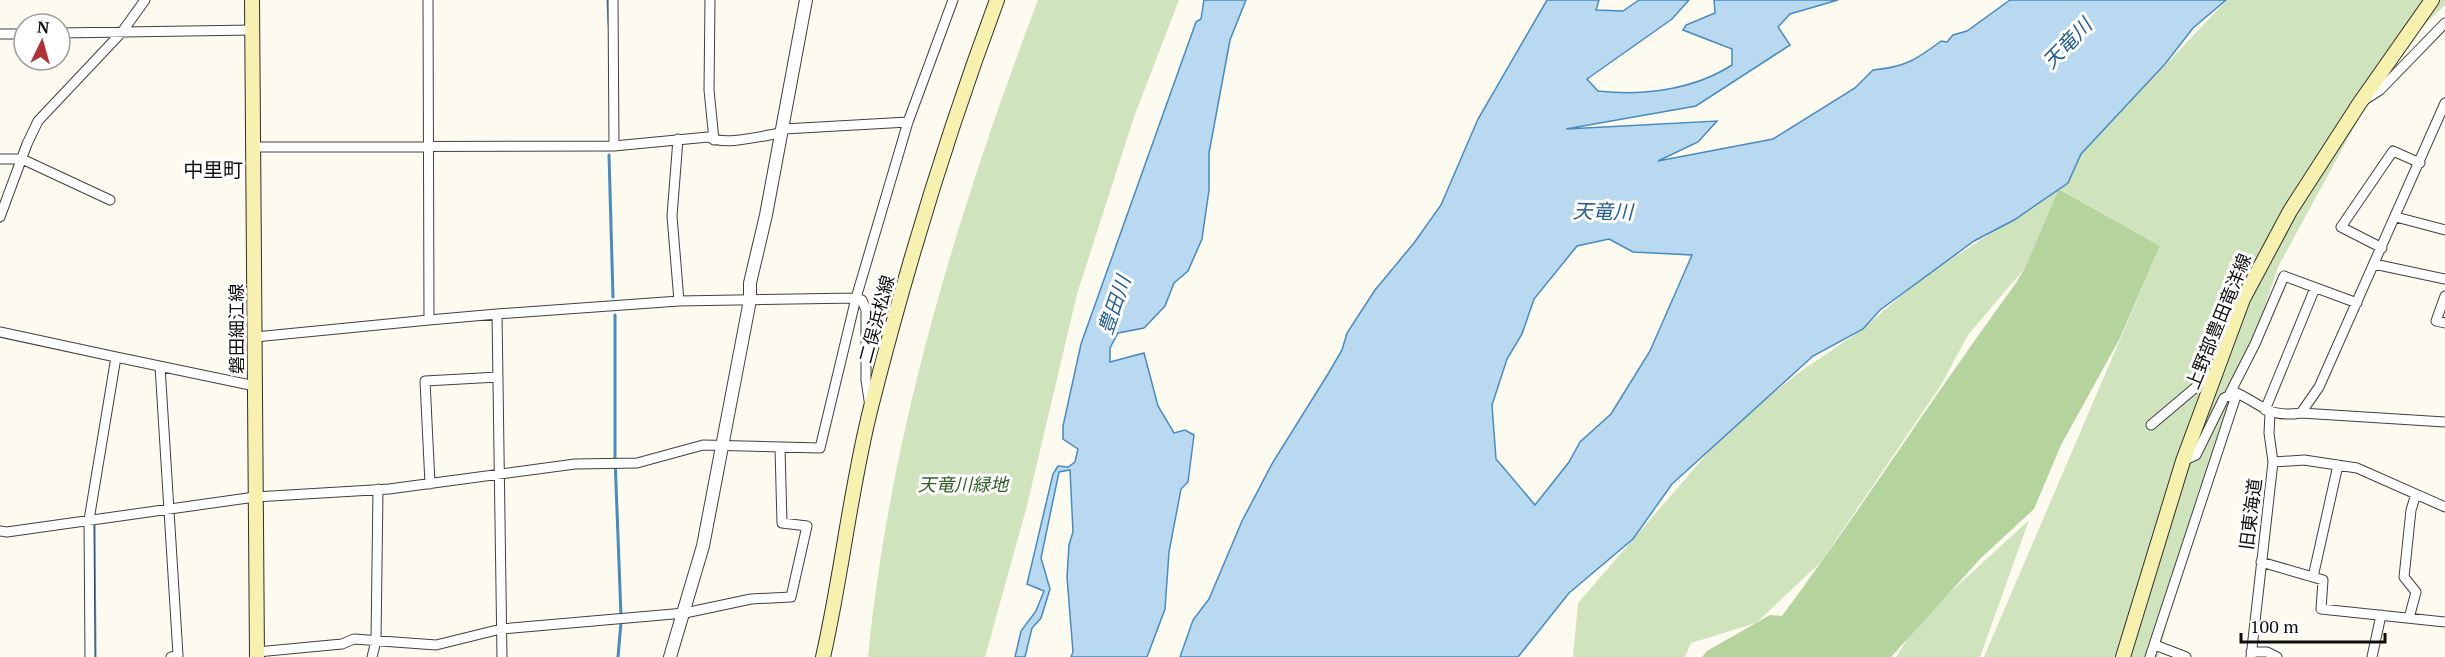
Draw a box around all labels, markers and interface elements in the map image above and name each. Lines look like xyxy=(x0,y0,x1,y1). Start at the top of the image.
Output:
water label: 天竜川 xyxy=(2036,11,2099,74)
north arrow xyxy=(12,12,72,72)
text: N xyxy=(36,16,50,39)
district label: 中里町 xyxy=(183,156,243,183)
water label: 天竜川 xyxy=(1573,197,1635,225)
street label: 上野部豊田竜洋線 xyxy=(2180,250,2256,392)
water label: 豊田川 xyxy=(1091,270,1137,338)
street label: 二俣浜松線 xyxy=(853,272,899,366)
street label: 磐田細江線 xyxy=(224,284,248,374)
park label: 天竜川緑地 xyxy=(918,472,1010,496)
street label: 旧東海道 xyxy=(2234,477,2266,551)
scale bar xyxy=(2241,606,2385,644)
text: 100 m xyxy=(2250,614,2299,638)

